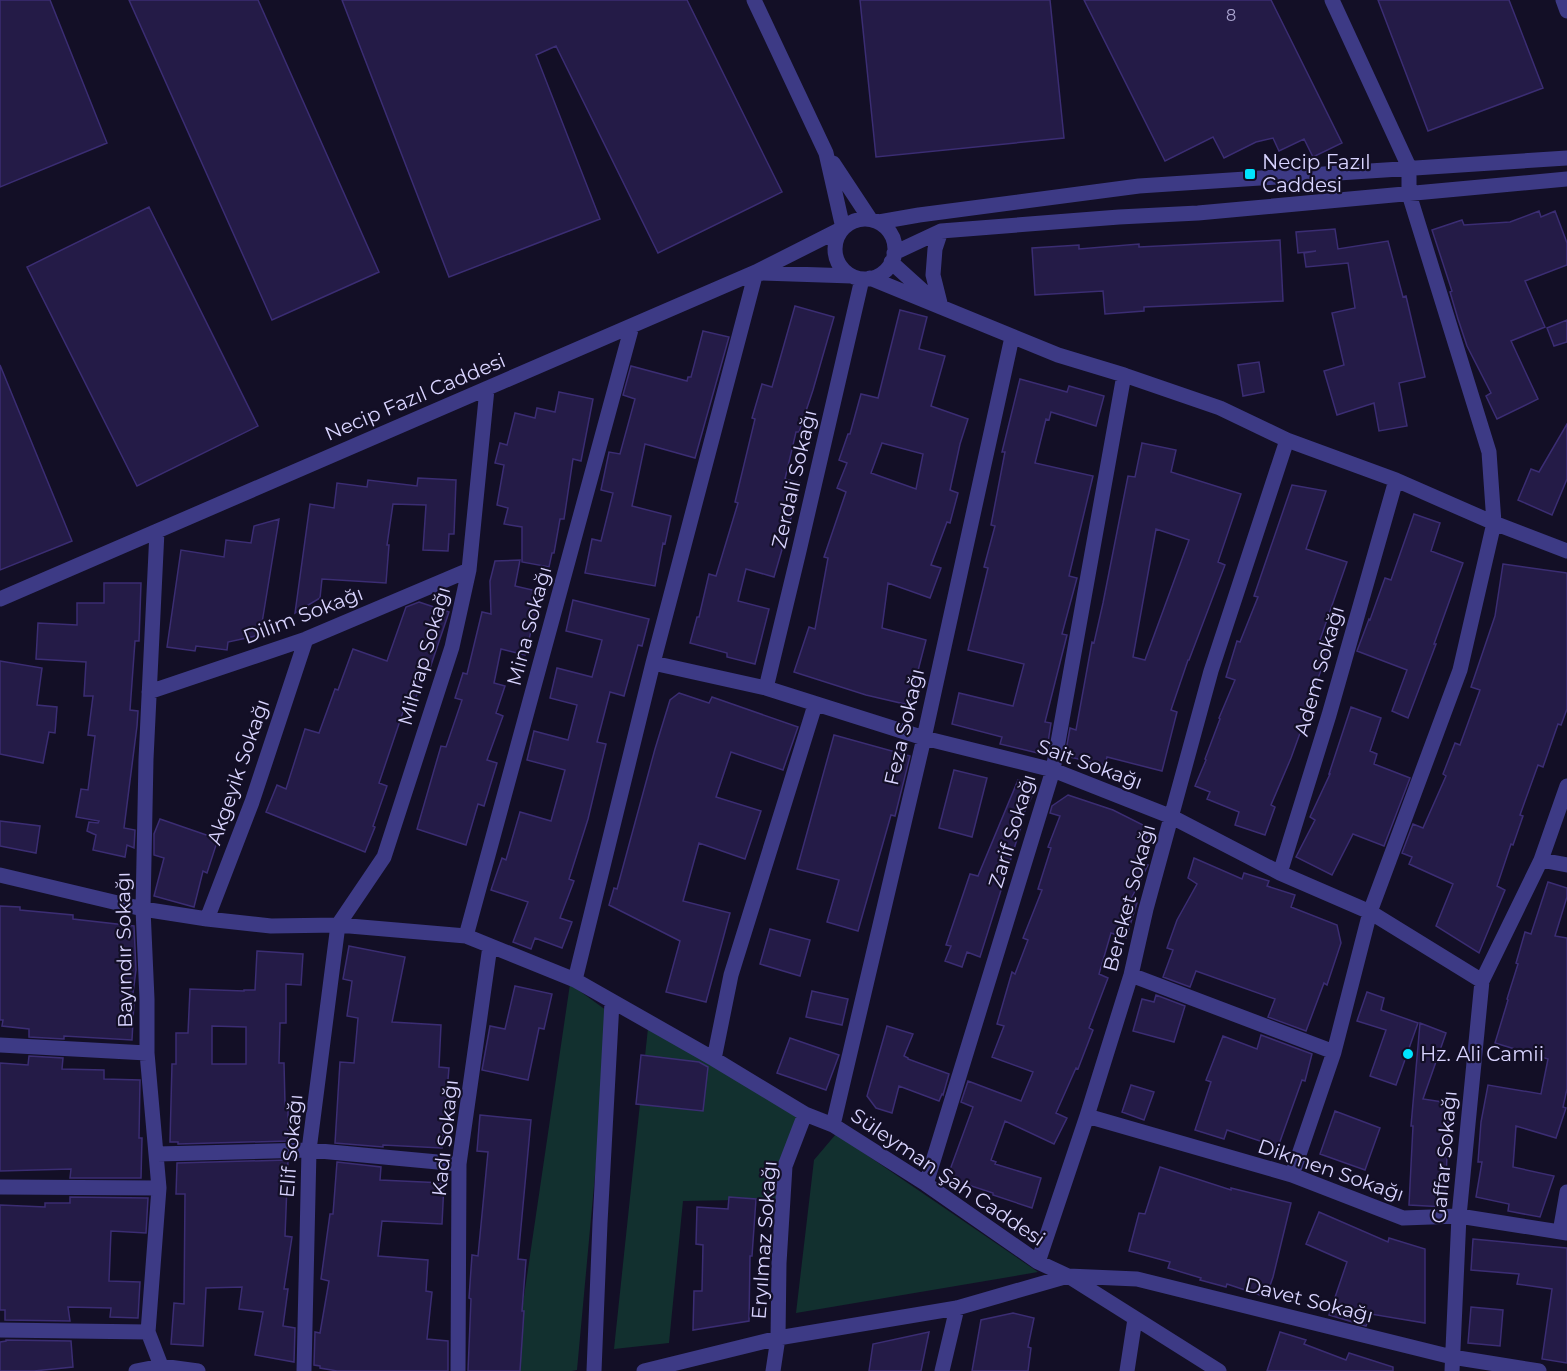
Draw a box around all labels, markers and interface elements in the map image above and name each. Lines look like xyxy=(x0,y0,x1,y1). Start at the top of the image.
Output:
house number: 8 xyxy=(1226,6,1236,25)
place label: Necip Fazıl Caddesi xyxy=(1262,150,1371,197)
marker: Necip Fazıl Caddesi xyxy=(1243,167,1257,181)
street label: Necip Fazıl Caddesi xyxy=(321,348,509,446)
street label: Zerdali Sokağı xyxy=(766,407,822,551)
street label: Mina Sokağı xyxy=(502,564,556,688)
street label: Dilim Sokağı xyxy=(240,581,366,649)
street label: Mihrap Sokağı xyxy=(393,584,455,728)
street label: Adem Sokağı xyxy=(1289,603,1349,739)
street label: Feza Sokağı xyxy=(879,666,929,788)
street label: Akgeyik Sokağı xyxy=(202,696,274,848)
street label: Sait Sokağı xyxy=(1034,734,1146,794)
street label: Zarif Sokağı xyxy=(983,771,1041,891)
street label: Bereket Sokağı xyxy=(1098,822,1160,974)
street label: Bayındır Sokağı xyxy=(111,872,137,1028)
place label: Hz. Ali Camii xyxy=(1420,1042,1544,1066)
marker: Hz. Ali Camii xyxy=(1401,1047,1415,1061)
street label: Kadı Sokağı xyxy=(427,1078,463,1198)
street label: Gaffar Sokağı xyxy=(1426,1090,1462,1224)
street label: Elif Sokağı xyxy=(275,1093,307,1199)
street label: Süleyman Şah Caddesi xyxy=(846,1103,1050,1251)
street label: Dikmen Sokağı xyxy=(1255,1134,1407,1206)
street label: Eryılmaz Sokağı xyxy=(746,1160,782,1320)
street label: Davet Sokağı xyxy=(1242,1272,1376,1328)

